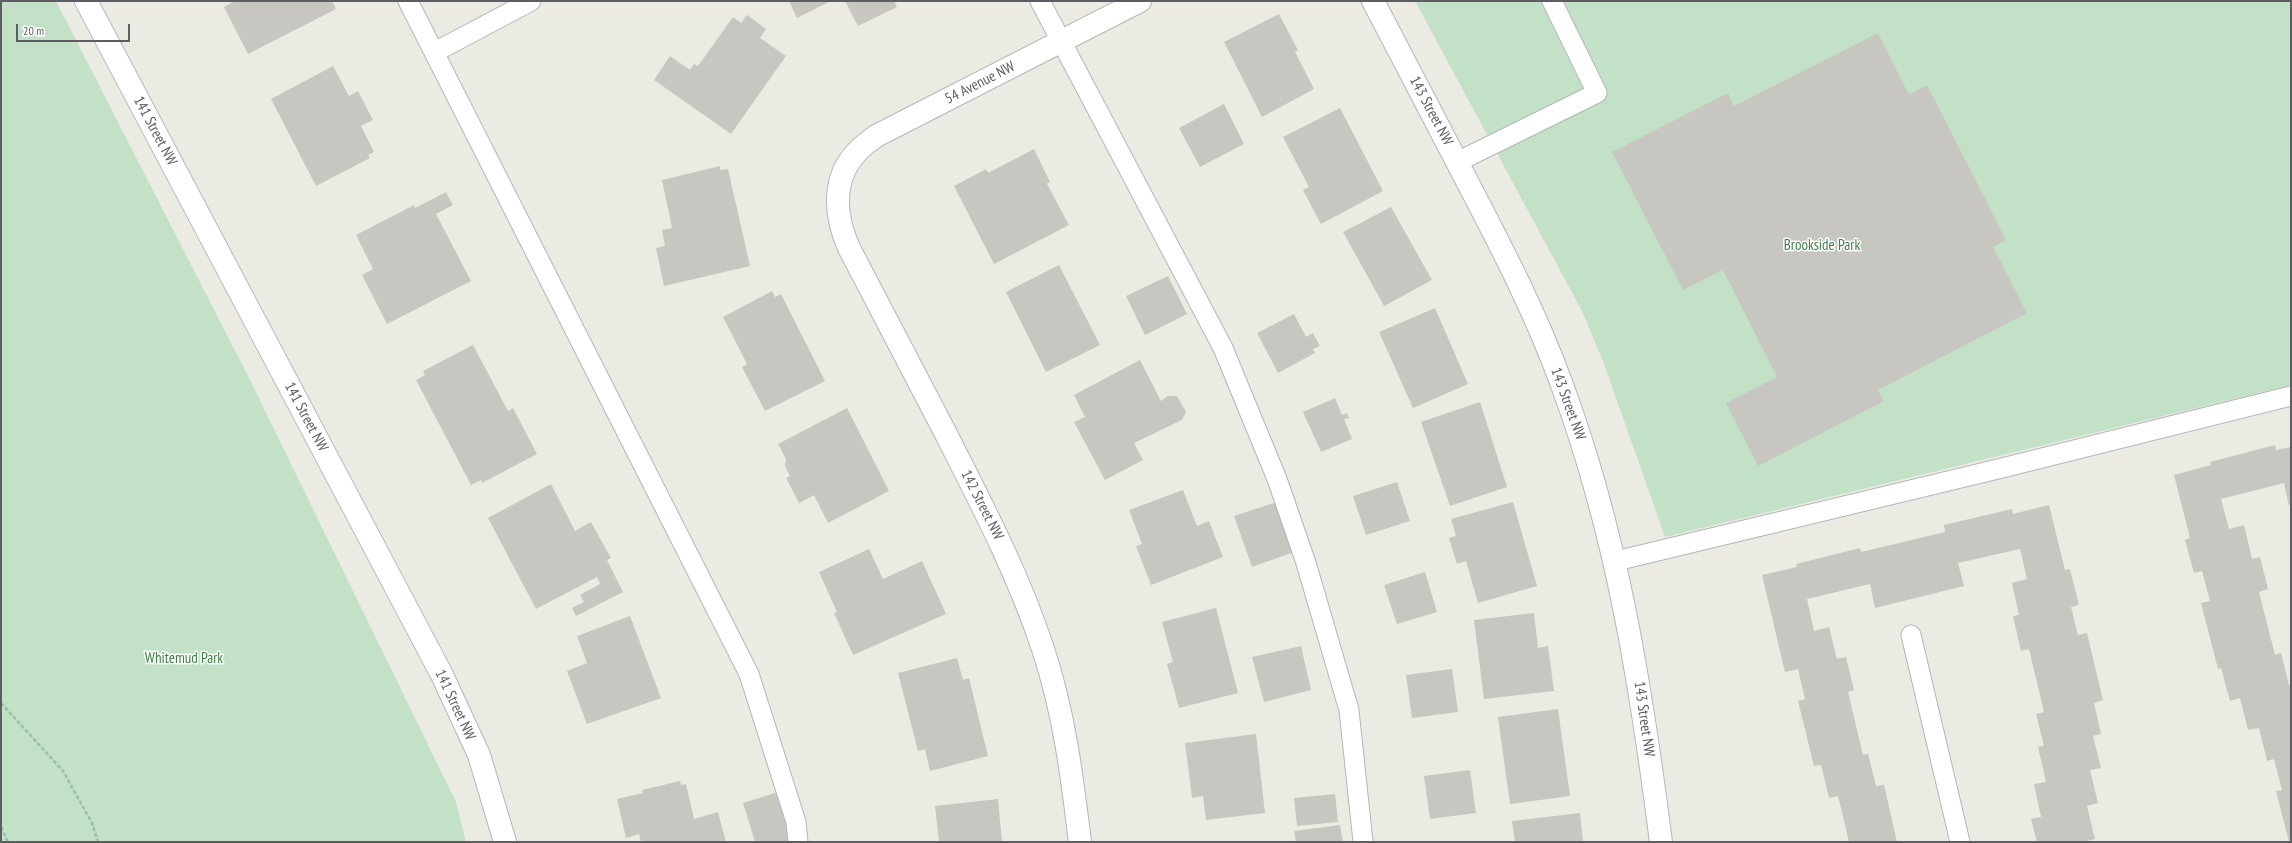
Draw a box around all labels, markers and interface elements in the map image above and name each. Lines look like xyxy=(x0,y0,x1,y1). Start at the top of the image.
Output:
scale bar xyxy=(18,16,132,42)
text: 20 m xyxy=(23,23,44,38)
street label: 54 Avenue NW xyxy=(942,58,1018,108)
street label: 143 Street NW xyxy=(1405,73,1457,149)
street label: 141 Street NW xyxy=(129,93,181,169)
park label: Brookside Park xyxy=(1784,237,1860,255)
street label: 143 Street NW xyxy=(1547,365,1589,443)
street label: 141 Street NW xyxy=(280,379,332,455)
street label: 142 Street NW xyxy=(957,467,1007,543)
park label: Whitemud Park xyxy=(145,650,223,668)
street label: 141 Street NW xyxy=(431,667,479,743)
street label: 143 Street NW xyxy=(1630,680,1658,758)

